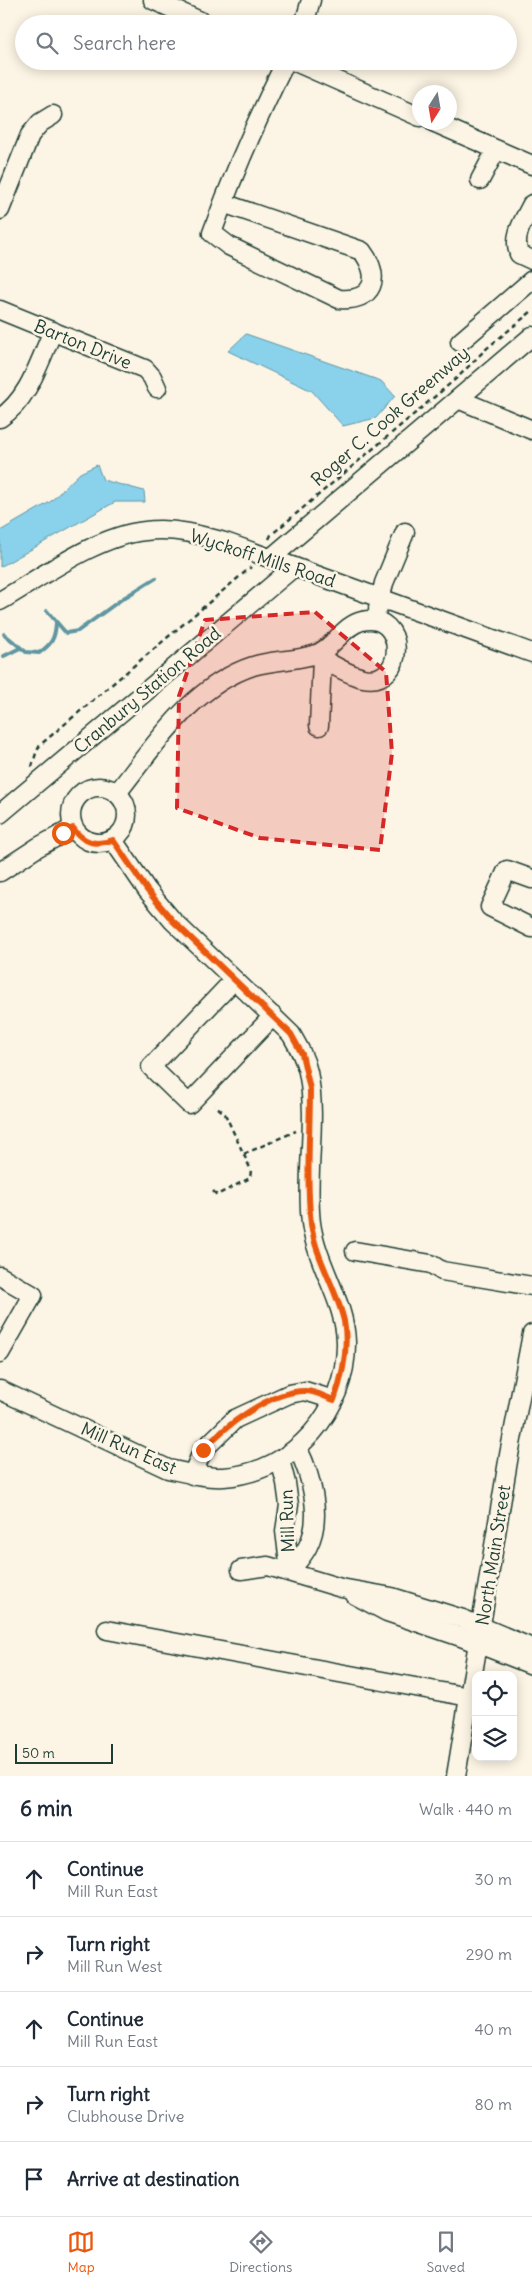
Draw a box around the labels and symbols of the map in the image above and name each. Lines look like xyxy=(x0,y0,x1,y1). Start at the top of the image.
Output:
north arrow xyxy=(412,85,457,130)
street label: Barton Drive xyxy=(31,314,135,374)
street label: Roger C. Cook Greenway xyxy=(306,341,474,491)
street label: Wyckoff Mills Road xyxy=(187,524,339,593)
street label: Cranbury Station Road xyxy=(69,621,226,758)
route start xyxy=(52,822,75,845)
street label: Mill Run East xyxy=(78,1417,180,1479)
route end xyxy=(192,1439,215,1462)
street label: North Main Street xyxy=(471,1483,515,1627)
street label: Mill Run xyxy=(274,1489,300,1553)
scale bar xyxy=(15,1741,112,1764)

